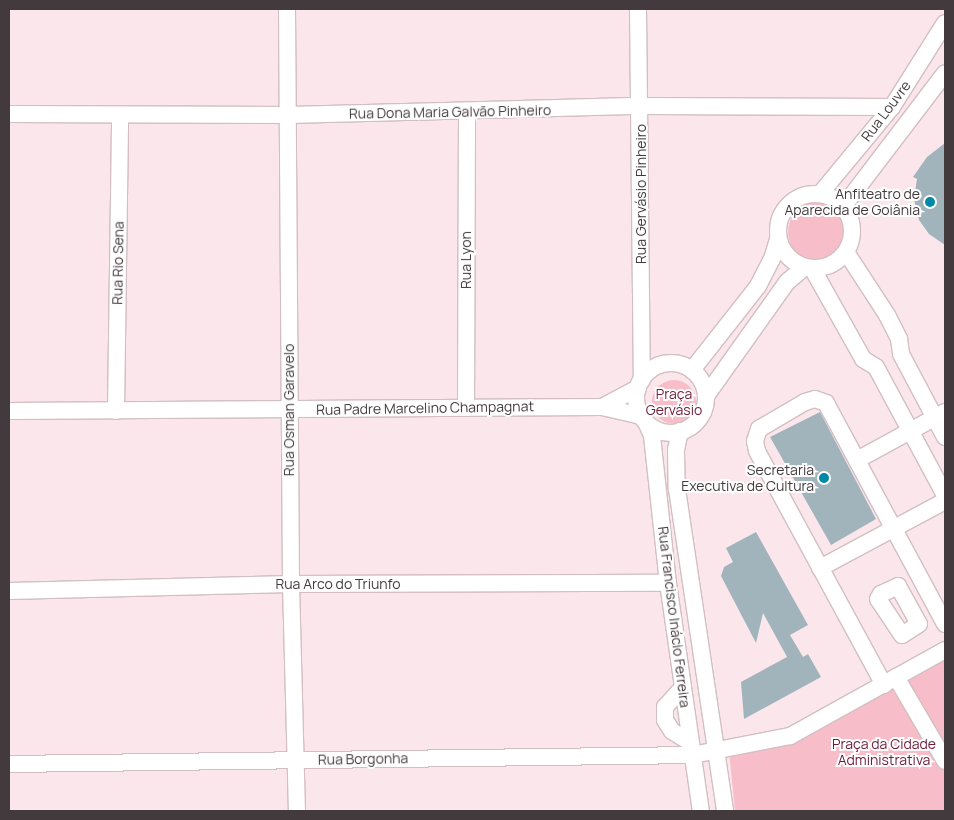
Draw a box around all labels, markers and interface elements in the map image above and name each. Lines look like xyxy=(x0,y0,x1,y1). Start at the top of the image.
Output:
street label: Rua Louvre xyxy=(858,77,914,145)
street label: Rua Dona Maria Galvão Pinheiro xyxy=(349,102,551,122)
street label: Rua Gervásio Pinheiro xyxy=(633,124,649,264)
place label: Anfiteatro de Aparecida de Goiânia xyxy=(784,186,920,218)
marker: Anfiteatro de Aparecida de Goiânia xyxy=(924,196,936,208)
street label: Rua Rio Sena xyxy=(109,221,127,305)
street label: Rua Lyon xyxy=(458,231,474,289)
street label: Rua Osman Garavelo xyxy=(281,344,297,476)
park label: Praça Gervásio xyxy=(646,386,702,418)
street label: Rua Padre Marcelino Champagnat xyxy=(316,398,534,418)
place label: Secretaria Executiva de Cultura xyxy=(681,462,814,494)
marker: Secretaria Executiva de Cultura xyxy=(818,472,830,484)
street label: Rua Francisco Inácio Ferreira xyxy=(655,525,693,709)
street label: Rua Arco do Triunfo xyxy=(275,576,401,592)
park label: Praça da Cidade Administrativa xyxy=(832,736,936,769)
street label: Rua Borgonha xyxy=(318,750,408,768)

